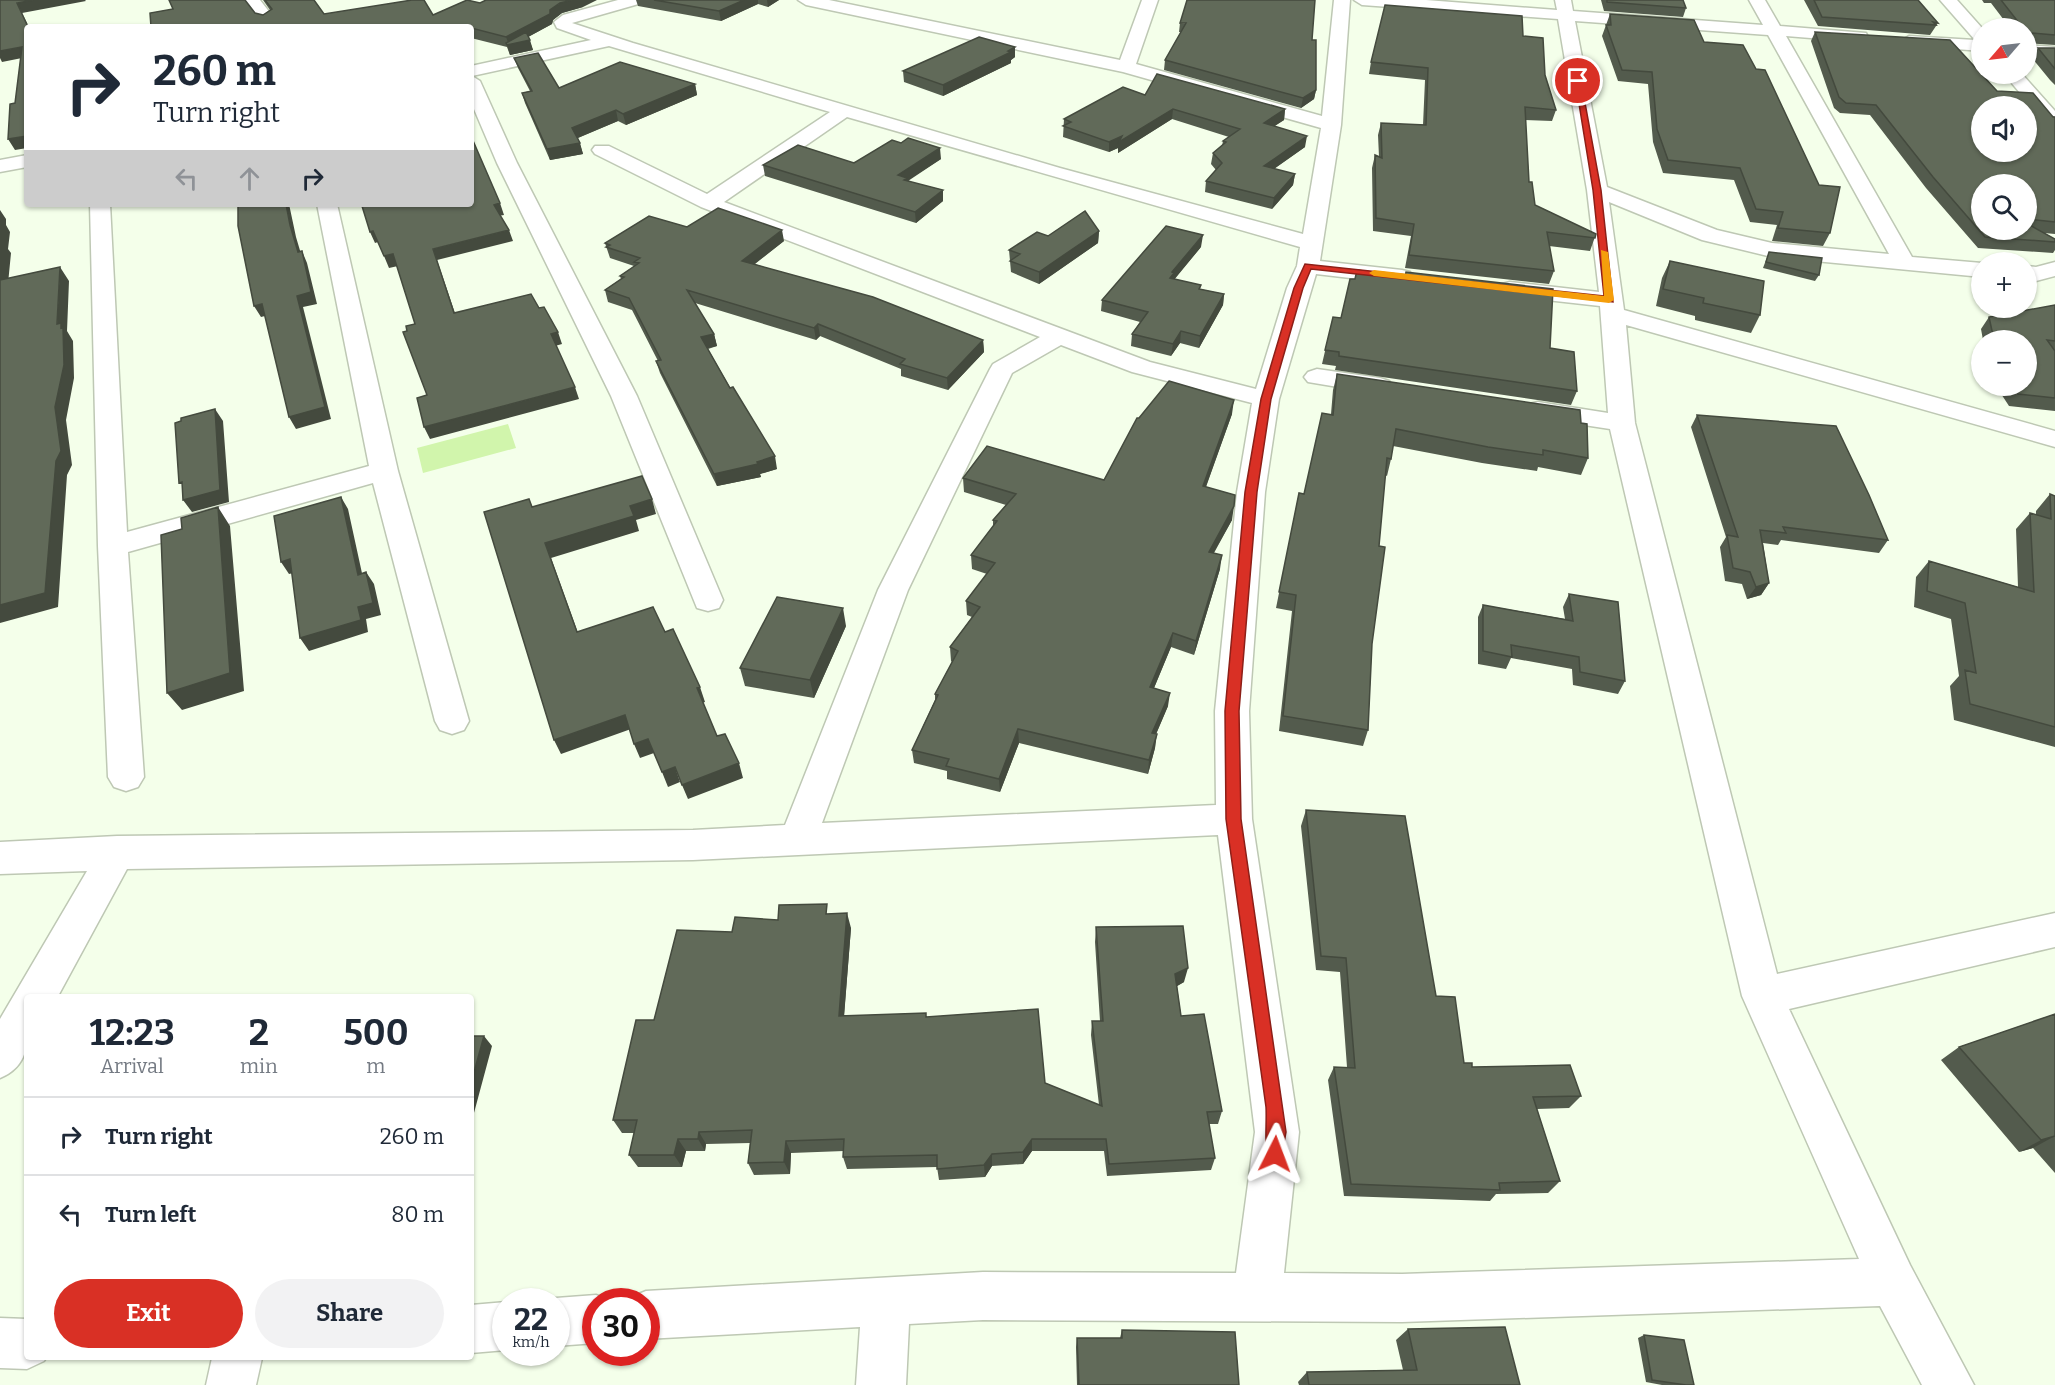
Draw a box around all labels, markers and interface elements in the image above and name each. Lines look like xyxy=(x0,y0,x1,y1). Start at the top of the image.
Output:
north arrow xyxy=(1971,18,2037,84)
map controls xyxy=(1971,18,2037,396)
text: 260 m xyxy=(153,46,276,96)
icon: right xyxy=(54,48,132,126)
pin xyxy=(1552,55,1603,106)
icon: arrive xyxy=(1561,64,1594,97)
button: sound xyxy=(1971,96,2037,162)
text: Turn right xyxy=(153,97,280,129)
icon: left xyxy=(170,162,203,195)
icon: ahead xyxy=(233,162,266,195)
icon: right xyxy=(296,162,329,195)
button: search xyxy=(1971,174,2037,240)
button: + xyxy=(1971,252,2037,318)
button: − xyxy=(1971,330,2037,396)
text: 12:23 xyxy=(89,1011,175,1055)
text: 2 xyxy=(249,1011,269,1055)
text: 500 xyxy=(343,1011,409,1055)
text: Arrival xyxy=(100,1054,164,1078)
text: min xyxy=(240,1054,278,1078)
text: m xyxy=(366,1054,385,1078)
icon: right xyxy=(54,1120,87,1153)
position arrow xyxy=(1243,1122,1307,1186)
text: Turn right xyxy=(105,1123,213,1150)
text: 260 m xyxy=(380,1123,444,1150)
icon: left xyxy=(54,1198,87,1231)
text: Turn left xyxy=(105,1201,197,1228)
text: 80 m xyxy=(391,1201,444,1228)
button: Exit xyxy=(54,1279,243,1348)
button: Share xyxy=(255,1279,444,1348)
speed limit sign: 30 xyxy=(582,1288,660,1366)
text: 22 xyxy=(514,1302,548,1338)
text: km/h xyxy=(512,1333,550,1351)

